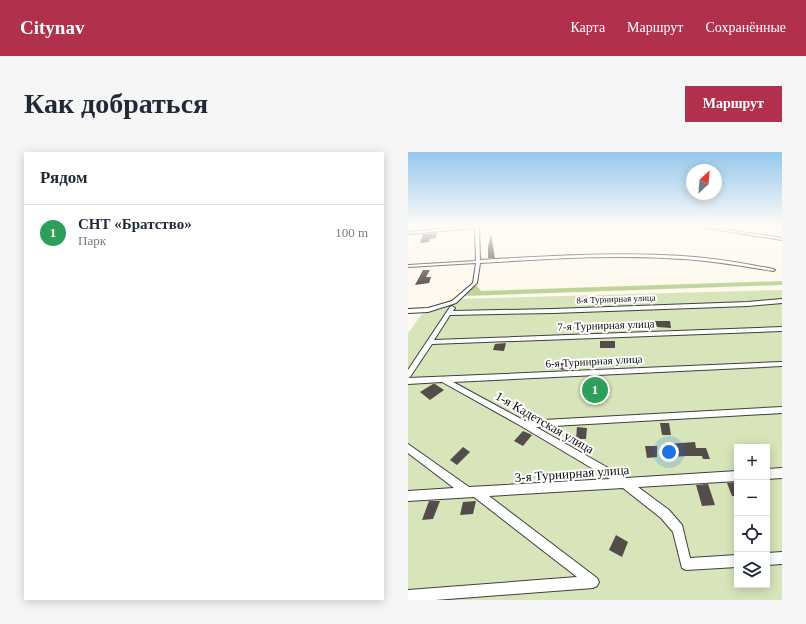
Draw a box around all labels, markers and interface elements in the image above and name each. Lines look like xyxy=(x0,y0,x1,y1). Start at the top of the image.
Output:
text: Citynav xyxy=(20,17,84,38)
text: Карта xyxy=(570,20,605,35)
text: Маршрут xyxy=(627,20,683,35)
text: Сохранённые xyxy=(705,20,786,35)
button: Маршрут xyxy=(685,86,782,122)
text: Как добраться xyxy=(24,88,208,119)
north arrow xyxy=(686,164,722,200)
text: Рядом xyxy=(40,168,88,187)
text: СНТ «Братство» xyxy=(78,216,192,232)
text: 1 xyxy=(50,225,56,240)
text: 100 m xyxy=(335,225,368,240)
text: Парк xyxy=(78,233,106,248)
street label: 8-я Турнирная улица xyxy=(576,293,656,305)
street label: 7-я Турнирная улица xyxy=(557,317,655,333)
street label: 6-я Турнирная улица xyxy=(545,352,643,370)
pin: 1 xyxy=(582,375,608,405)
street label: 1-я Кадетская улица xyxy=(493,387,597,457)
your location xyxy=(659,442,679,462)
map controls xyxy=(734,444,770,588)
button: + xyxy=(734,444,770,480)
street label: 3-я Турнирная улица xyxy=(514,462,630,485)
button: − xyxy=(734,480,770,516)
button: locate xyxy=(734,516,770,552)
button: layers xyxy=(734,552,770,588)

